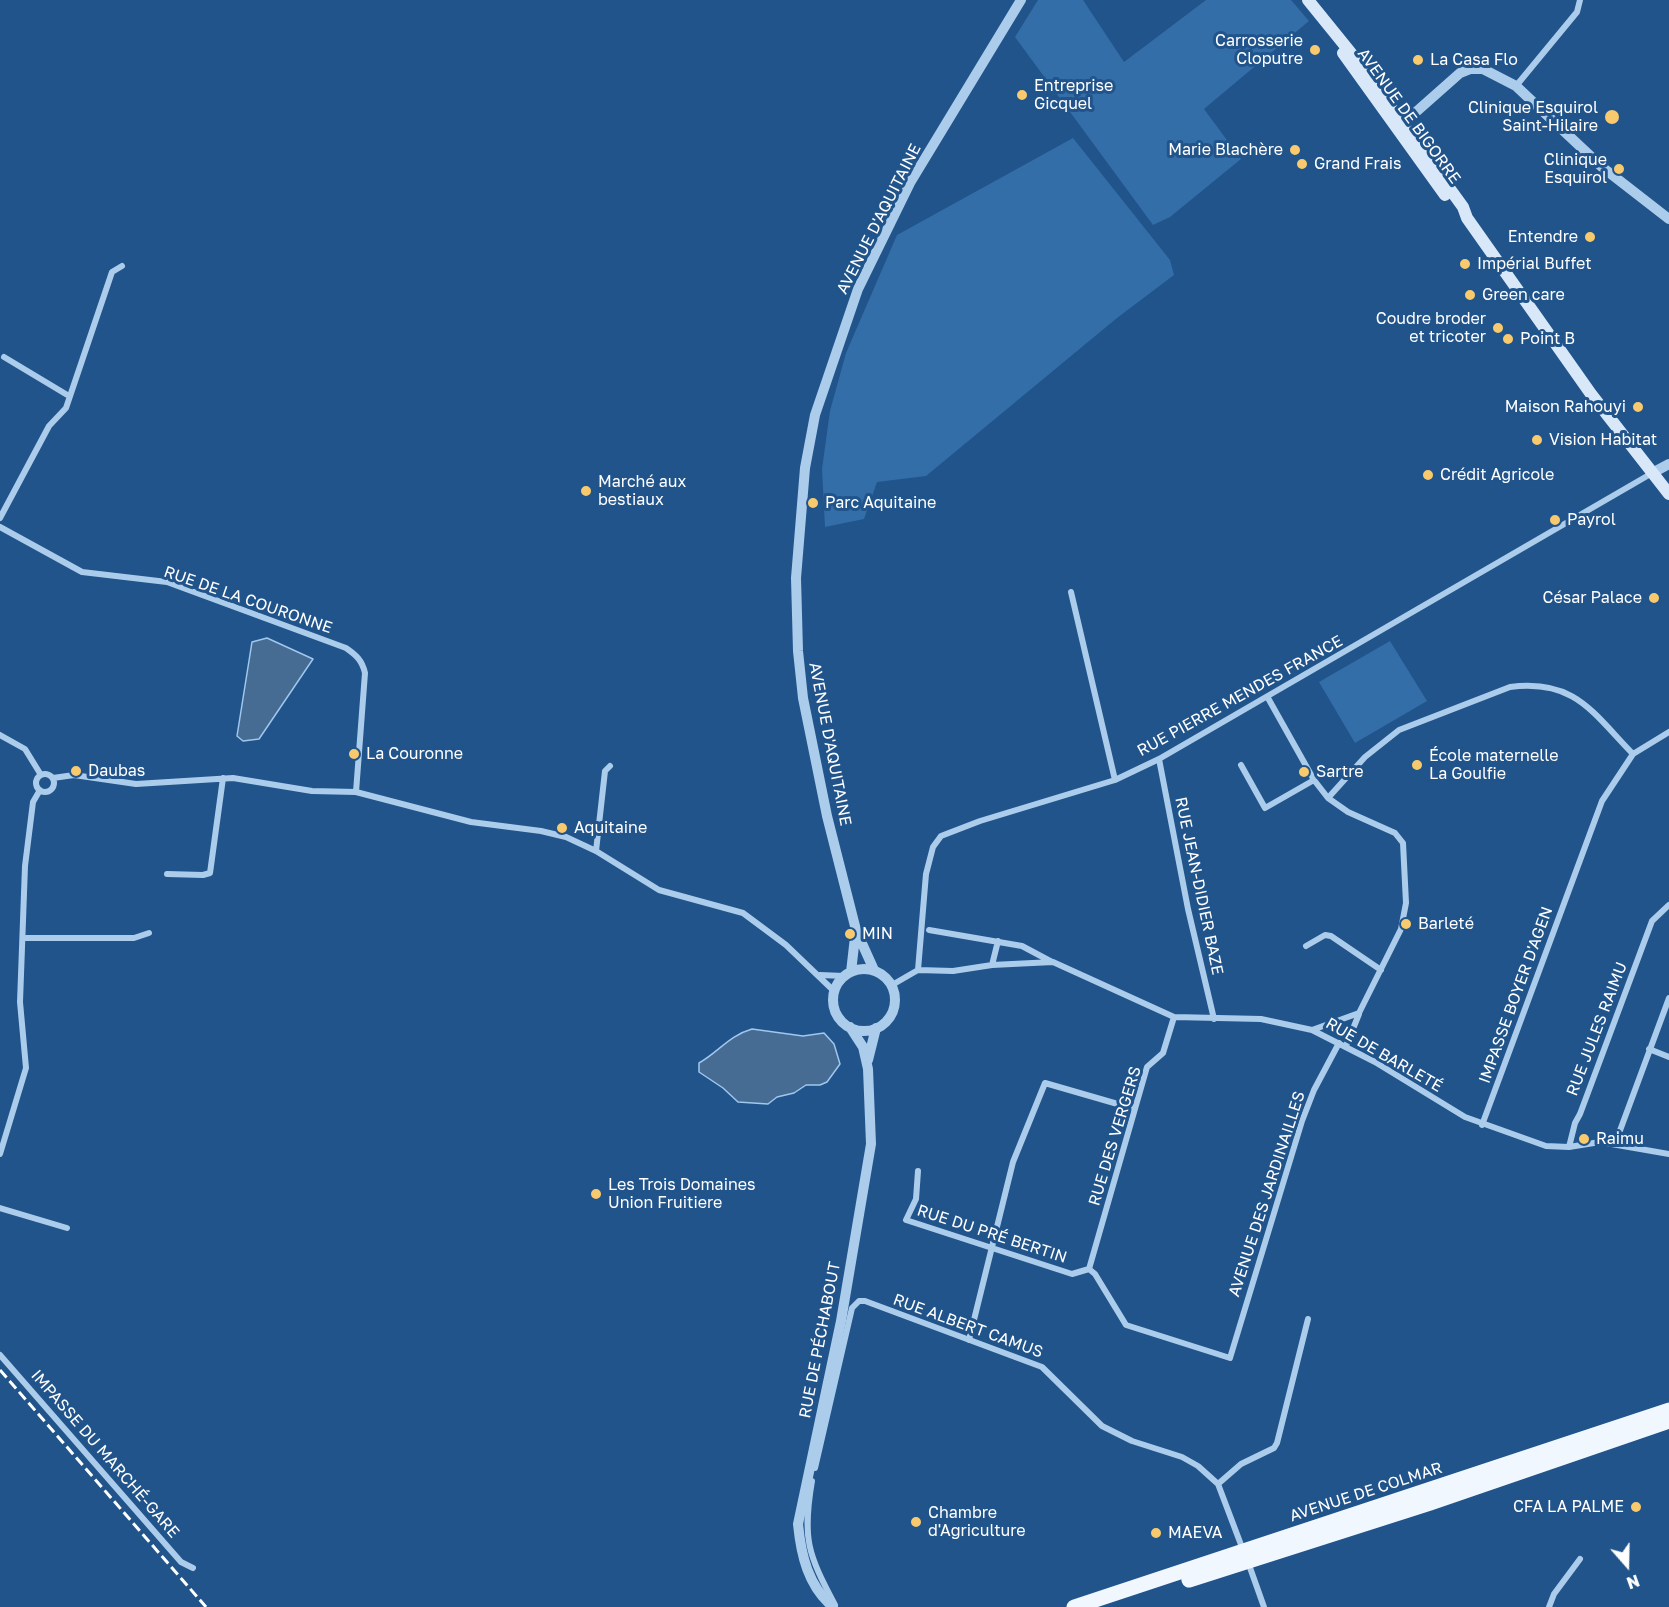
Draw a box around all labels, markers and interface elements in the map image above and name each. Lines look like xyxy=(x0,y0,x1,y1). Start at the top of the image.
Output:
place label: Carrosserie Cloputre xyxy=(1215,31,1303,69)
marker: Carrosserie Cloputre xyxy=(1308,43,1322,57)
street label: AVENUE DE BIGORRE xyxy=(1353,45,1465,187)
place label: La Casa Flo xyxy=(1430,50,1518,70)
marker: La Casa Flo xyxy=(1411,53,1425,67)
place label: Entreprise Gicquel xyxy=(1034,76,1113,114)
marker: Entreprise Gicquel xyxy=(1015,88,1029,102)
place label: Clinique Esquirol Saint-Hilaire xyxy=(1468,98,1598,136)
marker: Clinique Esquirol Saint-Hilaire xyxy=(1603,108,1621,126)
place label: Marie Blachère xyxy=(1168,140,1283,160)
street label: AVENUE D'AQUITAINE xyxy=(833,141,925,297)
marker: Marie Blachère xyxy=(1288,143,1302,157)
place label: Clinique Esquirol xyxy=(1544,150,1607,188)
place label: Grand Frais xyxy=(1314,154,1401,174)
marker: Grand Frais xyxy=(1295,157,1309,171)
marker: Clinique Esquirol xyxy=(1612,162,1626,176)
place label: Entendre xyxy=(1508,227,1578,247)
marker: Entendre xyxy=(1583,230,1597,244)
place label: Impérial Buffet xyxy=(1477,254,1592,274)
marker: Impérial Buffet xyxy=(1458,257,1472,271)
place label: Green care xyxy=(1482,285,1565,305)
marker: Green care xyxy=(1463,288,1477,302)
place label: Coudre broder et tricoter xyxy=(1376,309,1486,347)
marker: Coudre broder et tricoter xyxy=(1491,321,1505,335)
place label: Point B xyxy=(1520,329,1575,349)
marker: Point B xyxy=(1501,332,1515,346)
place label: Maison Rahouyi xyxy=(1505,397,1626,417)
marker: Maison Rahouyi xyxy=(1631,400,1645,414)
place label: Vision Habitat xyxy=(1549,430,1657,450)
marker: Vision Habitat xyxy=(1530,433,1544,447)
place label: Crédit Agricole xyxy=(1440,465,1554,485)
marker: Crédit Agricole xyxy=(1421,468,1435,482)
place label: Marché aux bestiaux xyxy=(598,472,686,510)
marker: Marché aux bestiaux xyxy=(579,484,593,498)
place label: Parc Aquitaine xyxy=(825,493,936,513)
marker: Parc Aquitaine xyxy=(806,496,820,510)
place label: Payrol xyxy=(1567,510,1616,530)
marker: Payrol xyxy=(1548,513,1562,527)
street label: RUE DE LA COURONNE xyxy=(161,562,335,638)
place label: César Palace xyxy=(1543,588,1642,608)
marker: César Palace xyxy=(1647,591,1661,605)
street label: RUE PIERRE MENDES FRANCE xyxy=(1134,631,1346,761)
street label: AVENUE D'AQUITAINE xyxy=(805,661,855,827)
place label: La Couronne xyxy=(366,744,463,764)
place label: École maternelle La Goulfie xyxy=(1429,746,1559,784)
marker: La Couronne xyxy=(347,747,361,761)
marker: École maternelle La Goulfie xyxy=(1410,758,1424,772)
place label: Daubas xyxy=(88,761,145,781)
place label: Sartre xyxy=(1316,762,1364,782)
marker: Daubas xyxy=(69,764,83,778)
marker: Sartre xyxy=(1297,765,1311,779)
street label: RUE JEAN-DIDIER BAZE xyxy=(1171,795,1227,977)
place label: Aquitaine xyxy=(574,818,647,838)
marker: Aquitaine xyxy=(555,821,569,835)
street label: IMPASSE BOYER D'AGEN xyxy=(1475,904,1557,1086)
place label: Barleté xyxy=(1418,914,1474,934)
marker: Barleté xyxy=(1399,917,1413,931)
place label: MIN xyxy=(862,924,893,944)
marker: MIN xyxy=(843,927,857,941)
street label: RUE JULES RAIMU xyxy=(1563,959,1631,1099)
street label: RUE DE BARLETÉ xyxy=(1322,1014,1446,1096)
street label: RUE DES VERGERS xyxy=(1085,1064,1145,1208)
street label: AVENUE DES JARDINAILLES xyxy=(1225,1089,1309,1299)
place label: Raimu xyxy=(1596,1129,1644,1149)
marker: Raimu xyxy=(1577,1132,1591,1146)
place label: Les Trois Domaines Union Fruitiere xyxy=(608,1175,756,1213)
marker: Les Trois Domaines Union Fruitiere xyxy=(589,1187,603,1201)
street label: RUE DU PRÉ BERTIN xyxy=(915,1201,1069,1267)
street label: RUE DE PÉCHABOUT xyxy=(795,1260,845,1420)
street label: RUE ALBERT CAMUS xyxy=(890,1290,1046,1362)
street label: IMPASSE DU MARCHÉ-GARE xyxy=(27,1366,183,1542)
street label: AVENUE DE COLMAR xyxy=(1287,1458,1445,1526)
place label: CFA LA PALME xyxy=(1513,1497,1624,1517)
marker: CFA LA PALME xyxy=(1629,1500,1643,1514)
place label: Chambre d'Agriculture xyxy=(928,1503,1026,1541)
marker: Chambre d'Agriculture xyxy=(909,1515,923,1529)
place label: MAEVA xyxy=(1168,1523,1222,1543)
marker: MAEVA xyxy=(1149,1526,1163,1540)
north arrow xyxy=(1597,1535,1657,1595)
text: N xyxy=(1624,1570,1642,1593)

